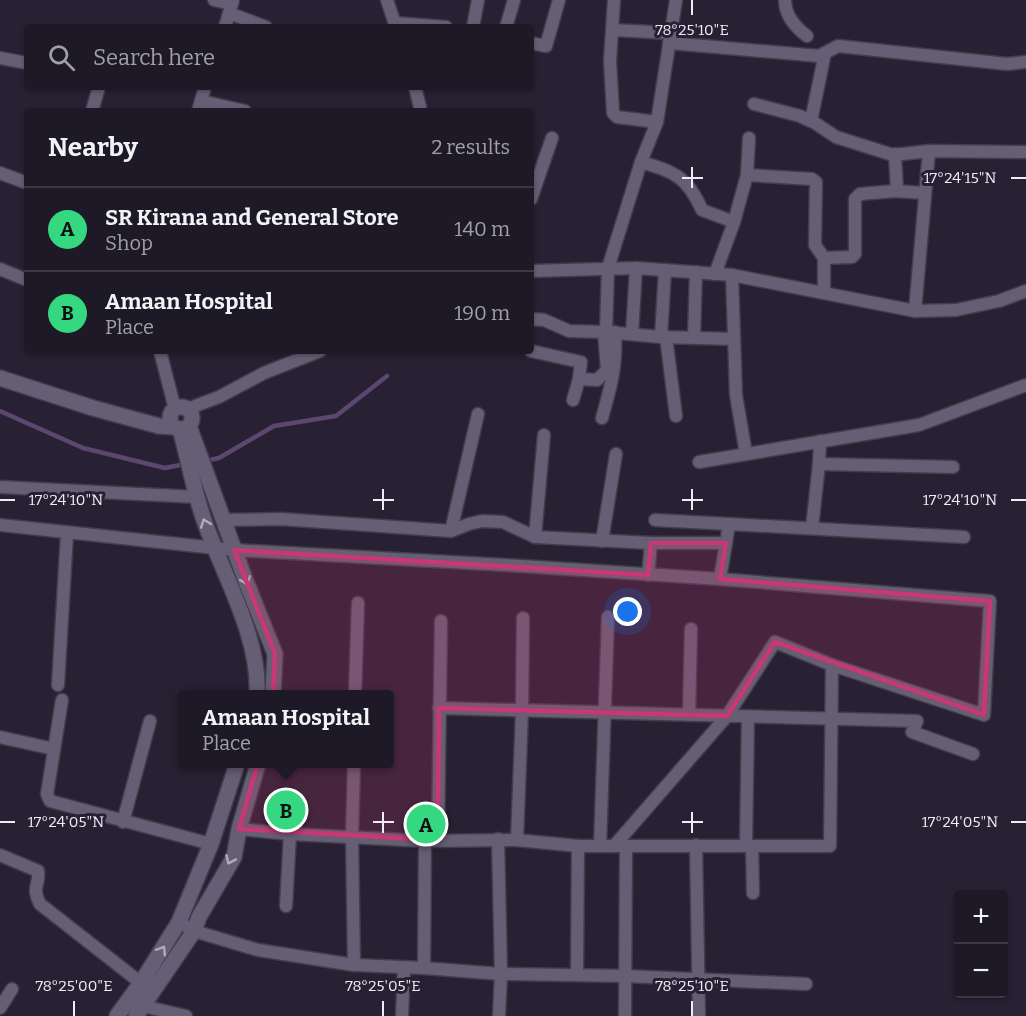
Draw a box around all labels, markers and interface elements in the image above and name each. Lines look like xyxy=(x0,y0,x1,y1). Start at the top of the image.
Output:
text: 78°25'10"E xyxy=(655,21,729,39)
search box xyxy=(24,24,534,90)
icon: search xyxy=(45,41,78,74)
text: Search here xyxy=(93,44,215,71)
text: Nearby xyxy=(48,132,138,163)
text: 2 results xyxy=(431,135,510,159)
text: 17°24'15"N xyxy=(924,169,996,187)
text: SR Kirana and General Store xyxy=(105,204,399,231)
text: A xyxy=(60,217,75,241)
text: 140 m xyxy=(454,217,510,241)
text: Shop xyxy=(105,231,153,255)
text: Amaan Hospital xyxy=(105,288,273,315)
text: B xyxy=(61,301,74,325)
text: 190 m xyxy=(454,301,510,325)
text: Place xyxy=(105,315,154,339)
text: 17°24'10"N xyxy=(29,491,103,509)
text: 17°24'10"N xyxy=(923,491,997,509)
one-way arrow xyxy=(200,518,213,529)
one-way arrow xyxy=(239,575,251,586)
your location xyxy=(613,597,642,626)
popup xyxy=(178,690,394,768)
text: Amaan Hospital xyxy=(202,704,370,731)
text: Place xyxy=(202,731,251,755)
pin: B xyxy=(266,788,306,832)
pin: A xyxy=(406,802,446,846)
text: 17°24'05"N xyxy=(28,813,104,831)
text: 17°24'05"N xyxy=(922,813,998,831)
one-way arrow xyxy=(226,853,238,864)
map controls xyxy=(954,890,1008,998)
button: + xyxy=(954,890,1008,944)
button: − xyxy=(954,944,1008,998)
one-way arrow xyxy=(154,946,166,956)
text: 78°25'00"E xyxy=(36,977,112,995)
text: 78°25'05"E xyxy=(345,977,421,995)
text: 78°25'10"E xyxy=(655,977,729,995)

